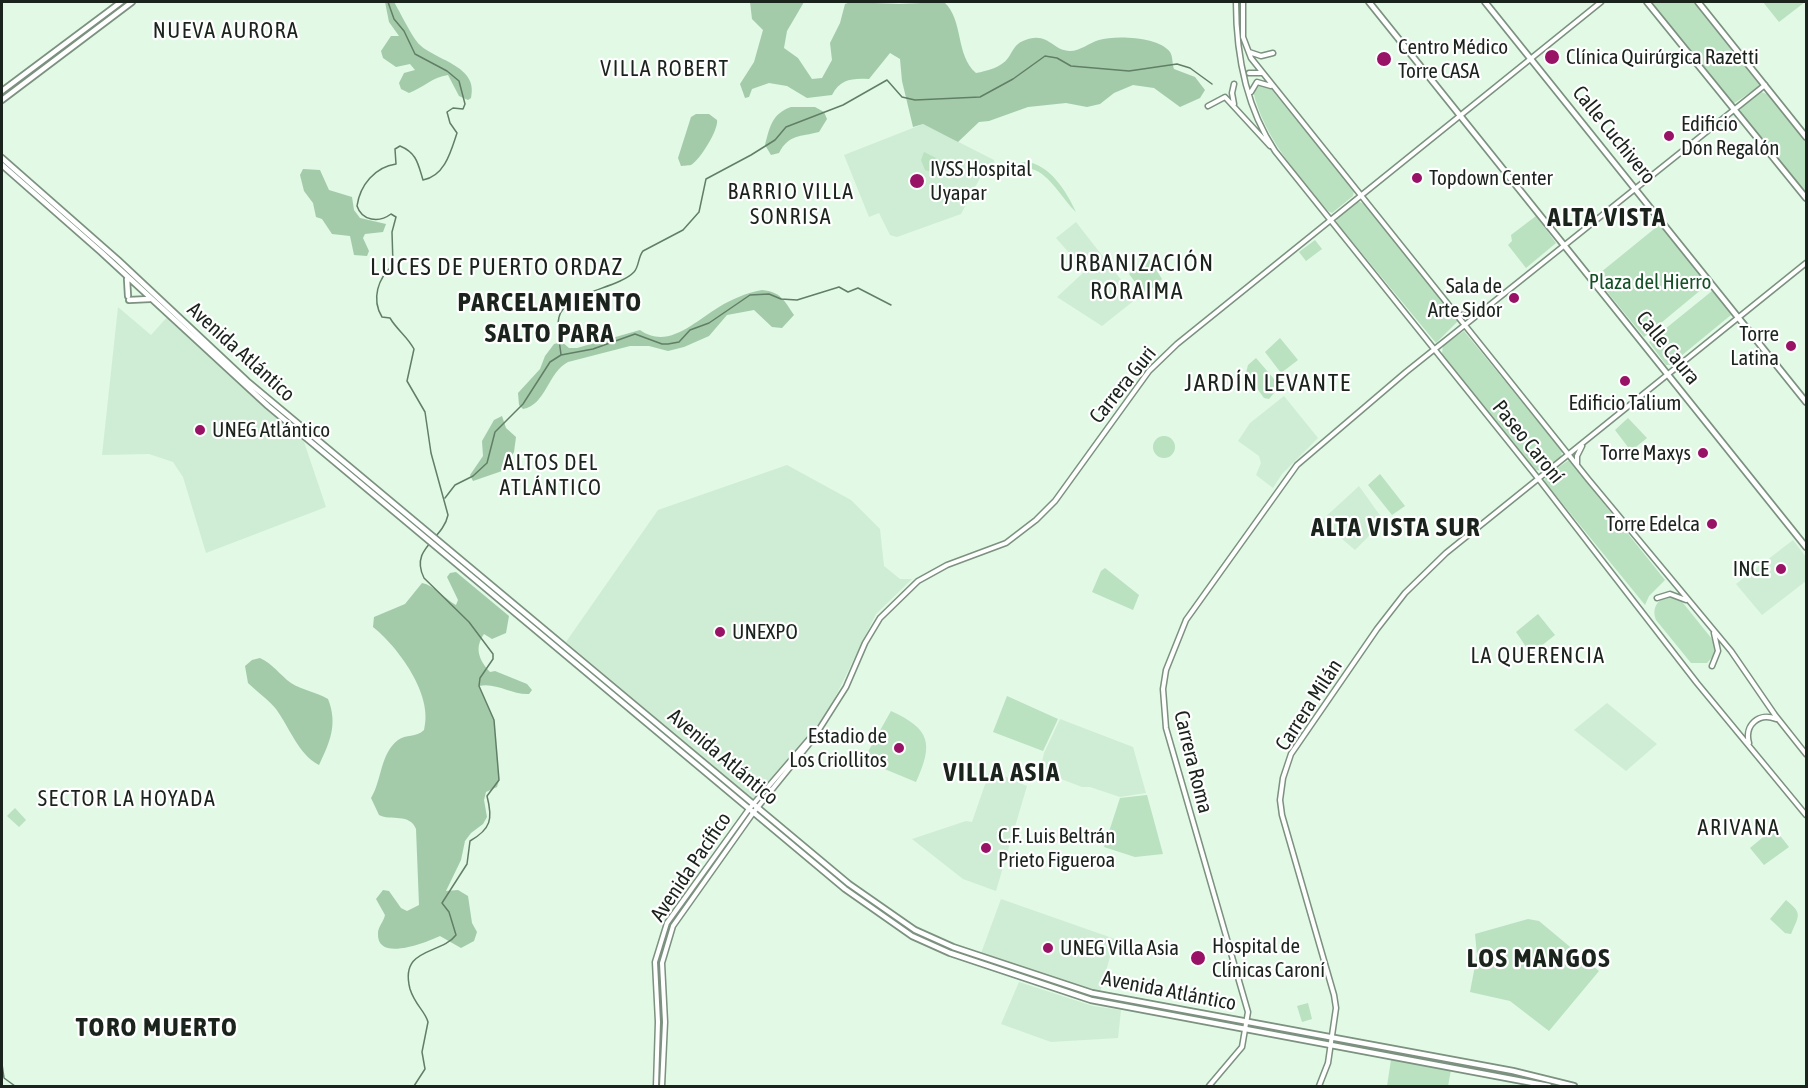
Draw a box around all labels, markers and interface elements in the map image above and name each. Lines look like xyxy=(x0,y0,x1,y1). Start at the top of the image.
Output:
district label: NUEVA AURORA xyxy=(153,18,299,44)
place label: Centro Médico Torre CASA xyxy=(1398,34,1508,84)
place label: Clínica Quirúrgica Razetti xyxy=(1566,44,1759,70)
marker: Clínica Quirúrgica Razetti xyxy=(1543,48,1561,66)
marker: Centro Médico Torre CASA xyxy=(1375,50,1393,68)
district label: VILLA ROBERT xyxy=(600,56,730,82)
street label: Calle Cuchivero xyxy=(1567,81,1661,189)
place label: Edificio Don Regalón xyxy=(1681,111,1780,161)
marker: Edificio Don Regalón xyxy=(1662,129,1676,143)
place label: IVSS Hospital Uyapar xyxy=(930,156,1032,206)
place label: Topdown Center xyxy=(1429,165,1553,191)
marker: Topdown Center xyxy=(1410,171,1424,185)
marker: IVSS Hospital Uyapar xyxy=(908,172,926,190)
district label: BARRIO VILLA SONRISA xyxy=(728,179,854,230)
district label: ALTA VISTA xyxy=(1547,201,1667,233)
district label: URBANIZACIÓN RORAIMA xyxy=(1059,249,1215,305)
district label: LUCES DE PUERTO ORDAZ xyxy=(370,253,624,281)
park label: Plaza del Hierro xyxy=(1589,269,1711,295)
place label: Sala de Arte Sidor xyxy=(1428,273,1502,323)
district label: PARCELAMIENTO SALTO PARA xyxy=(458,286,642,349)
marker: Sala de Arte Sidor xyxy=(1507,291,1521,305)
street label: Avenida Atlántico xyxy=(182,297,300,407)
street label: Calle Caura xyxy=(1631,306,1705,390)
place label: Torre Latina xyxy=(1730,321,1779,371)
marker: Torre Latina xyxy=(1784,339,1798,353)
street label: Carrera Guri xyxy=(1084,341,1162,429)
district label: JARDÍN LEVANTE xyxy=(1185,369,1351,397)
marker: Edificio Talium xyxy=(1618,374,1632,388)
place label: Edificio Talium xyxy=(1569,390,1681,416)
street label: Paseo Caroní xyxy=(1487,395,1569,489)
place label: UNEG Atlántico xyxy=(212,417,330,443)
marker: UNEG Atlántico xyxy=(193,423,207,437)
place label: Torre Maxys xyxy=(1600,440,1691,466)
marker: Torre Maxys xyxy=(1696,446,1710,460)
district label: ALTOS DEL ATLÁNTICO xyxy=(500,450,602,502)
district label: ALTA VISTA SUR xyxy=(1311,511,1481,543)
place label: Torre Edelca xyxy=(1606,511,1700,537)
marker: Torre Edelca xyxy=(1705,517,1719,531)
place label: INCE xyxy=(1733,556,1769,582)
marker: INCE xyxy=(1774,562,1788,576)
place label: UNEXPO xyxy=(732,619,798,645)
marker: UNEXPO xyxy=(713,625,727,639)
district label: LA QUERENCIA xyxy=(1470,643,1606,669)
street label: Carrera Milán xyxy=(1270,655,1348,755)
street label: Avenida Atlántico xyxy=(663,704,783,810)
street label: Carrera Roma xyxy=(1168,708,1218,816)
place label: Estadio de Los Criollitos xyxy=(789,723,887,773)
marker: Estadio de Los Criollitos xyxy=(892,741,906,755)
district label: VILLA ASIA xyxy=(943,756,1061,788)
district label: SECTOR LA HOYADA xyxy=(38,786,216,812)
street label: Avenida Pacífico xyxy=(645,808,737,926)
district label: ARIVANA xyxy=(1698,815,1780,841)
place label: C.F. Luis Beltrán Prieto Figueroa xyxy=(998,823,1115,873)
marker: C.F. Luis Beltrán Prieto Figueroa xyxy=(979,841,993,855)
place label: Hospital de Clínicas Caroní xyxy=(1212,933,1325,983)
place label: UNEG Villa Asia xyxy=(1060,935,1179,961)
marker: UNEG Villa Asia xyxy=(1041,941,1055,955)
district label: LOS MANGOS xyxy=(1467,942,1611,974)
marker: Hospital de Clínicas Caroní xyxy=(1189,949,1207,967)
street label: Avenida Atlántico xyxy=(1100,966,1238,1016)
district label: TORO MUERTO xyxy=(76,1011,238,1043)

